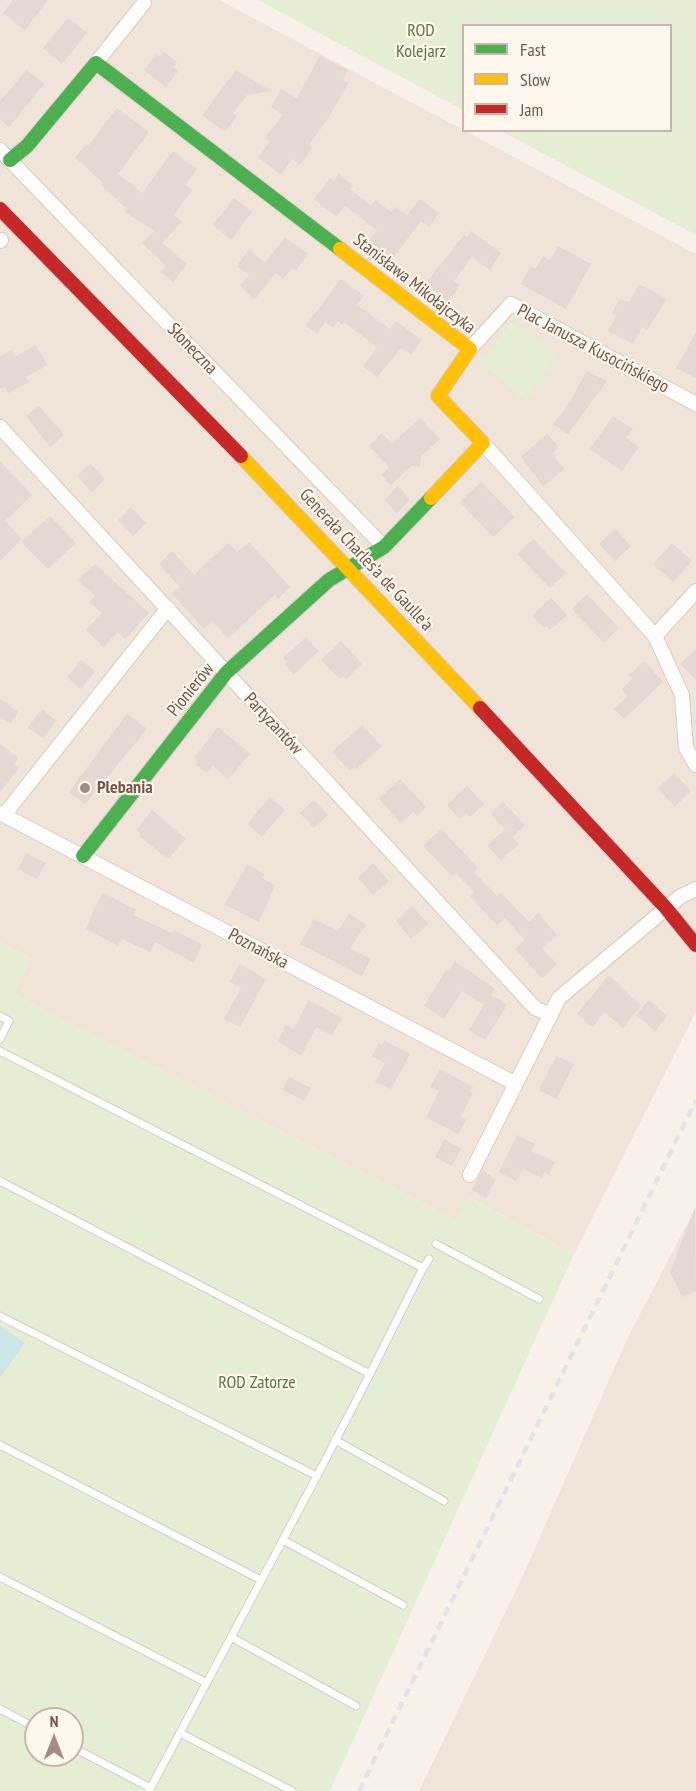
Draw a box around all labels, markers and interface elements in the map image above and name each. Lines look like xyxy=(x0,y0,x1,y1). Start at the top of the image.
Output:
park label: ROD Kolejarz xyxy=(396,20,446,63)
legend xyxy=(462,24,672,132)
text: Fast xyxy=(520,38,546,61)
text: Slow xyxy=(520,68,550,91)
text: Jam xyxy=(520,98,543,121)
street label: Stanisława Mikołajczyka xyxy=(348,229,480,339)
street label: Plac Janusza Kusocińskiego xyxy=(513,300,673,398)
street label: Słoneczna xyxy=(162,319,222,379)
street label: Generała Charles'a de Gaulle'a xyxy=(295,484,437,636)
street label: Pionierów xyxy=(163,659,219,721)
street label: Partyzantów xyxy=(239,689,307,759)
place label: Plebania xyxy=(97,777,153,799)
marker: Plebania xyxy=(78,781,92,795)
street label: Poznańska xyxy=(224,924,292,974)
park label: ROD Zatorze xyxy=(218,1372,296,1394)
north arrow xyxy=(24,1707,84,1767)
text: N xyxy=(50,1711,58,1731)

